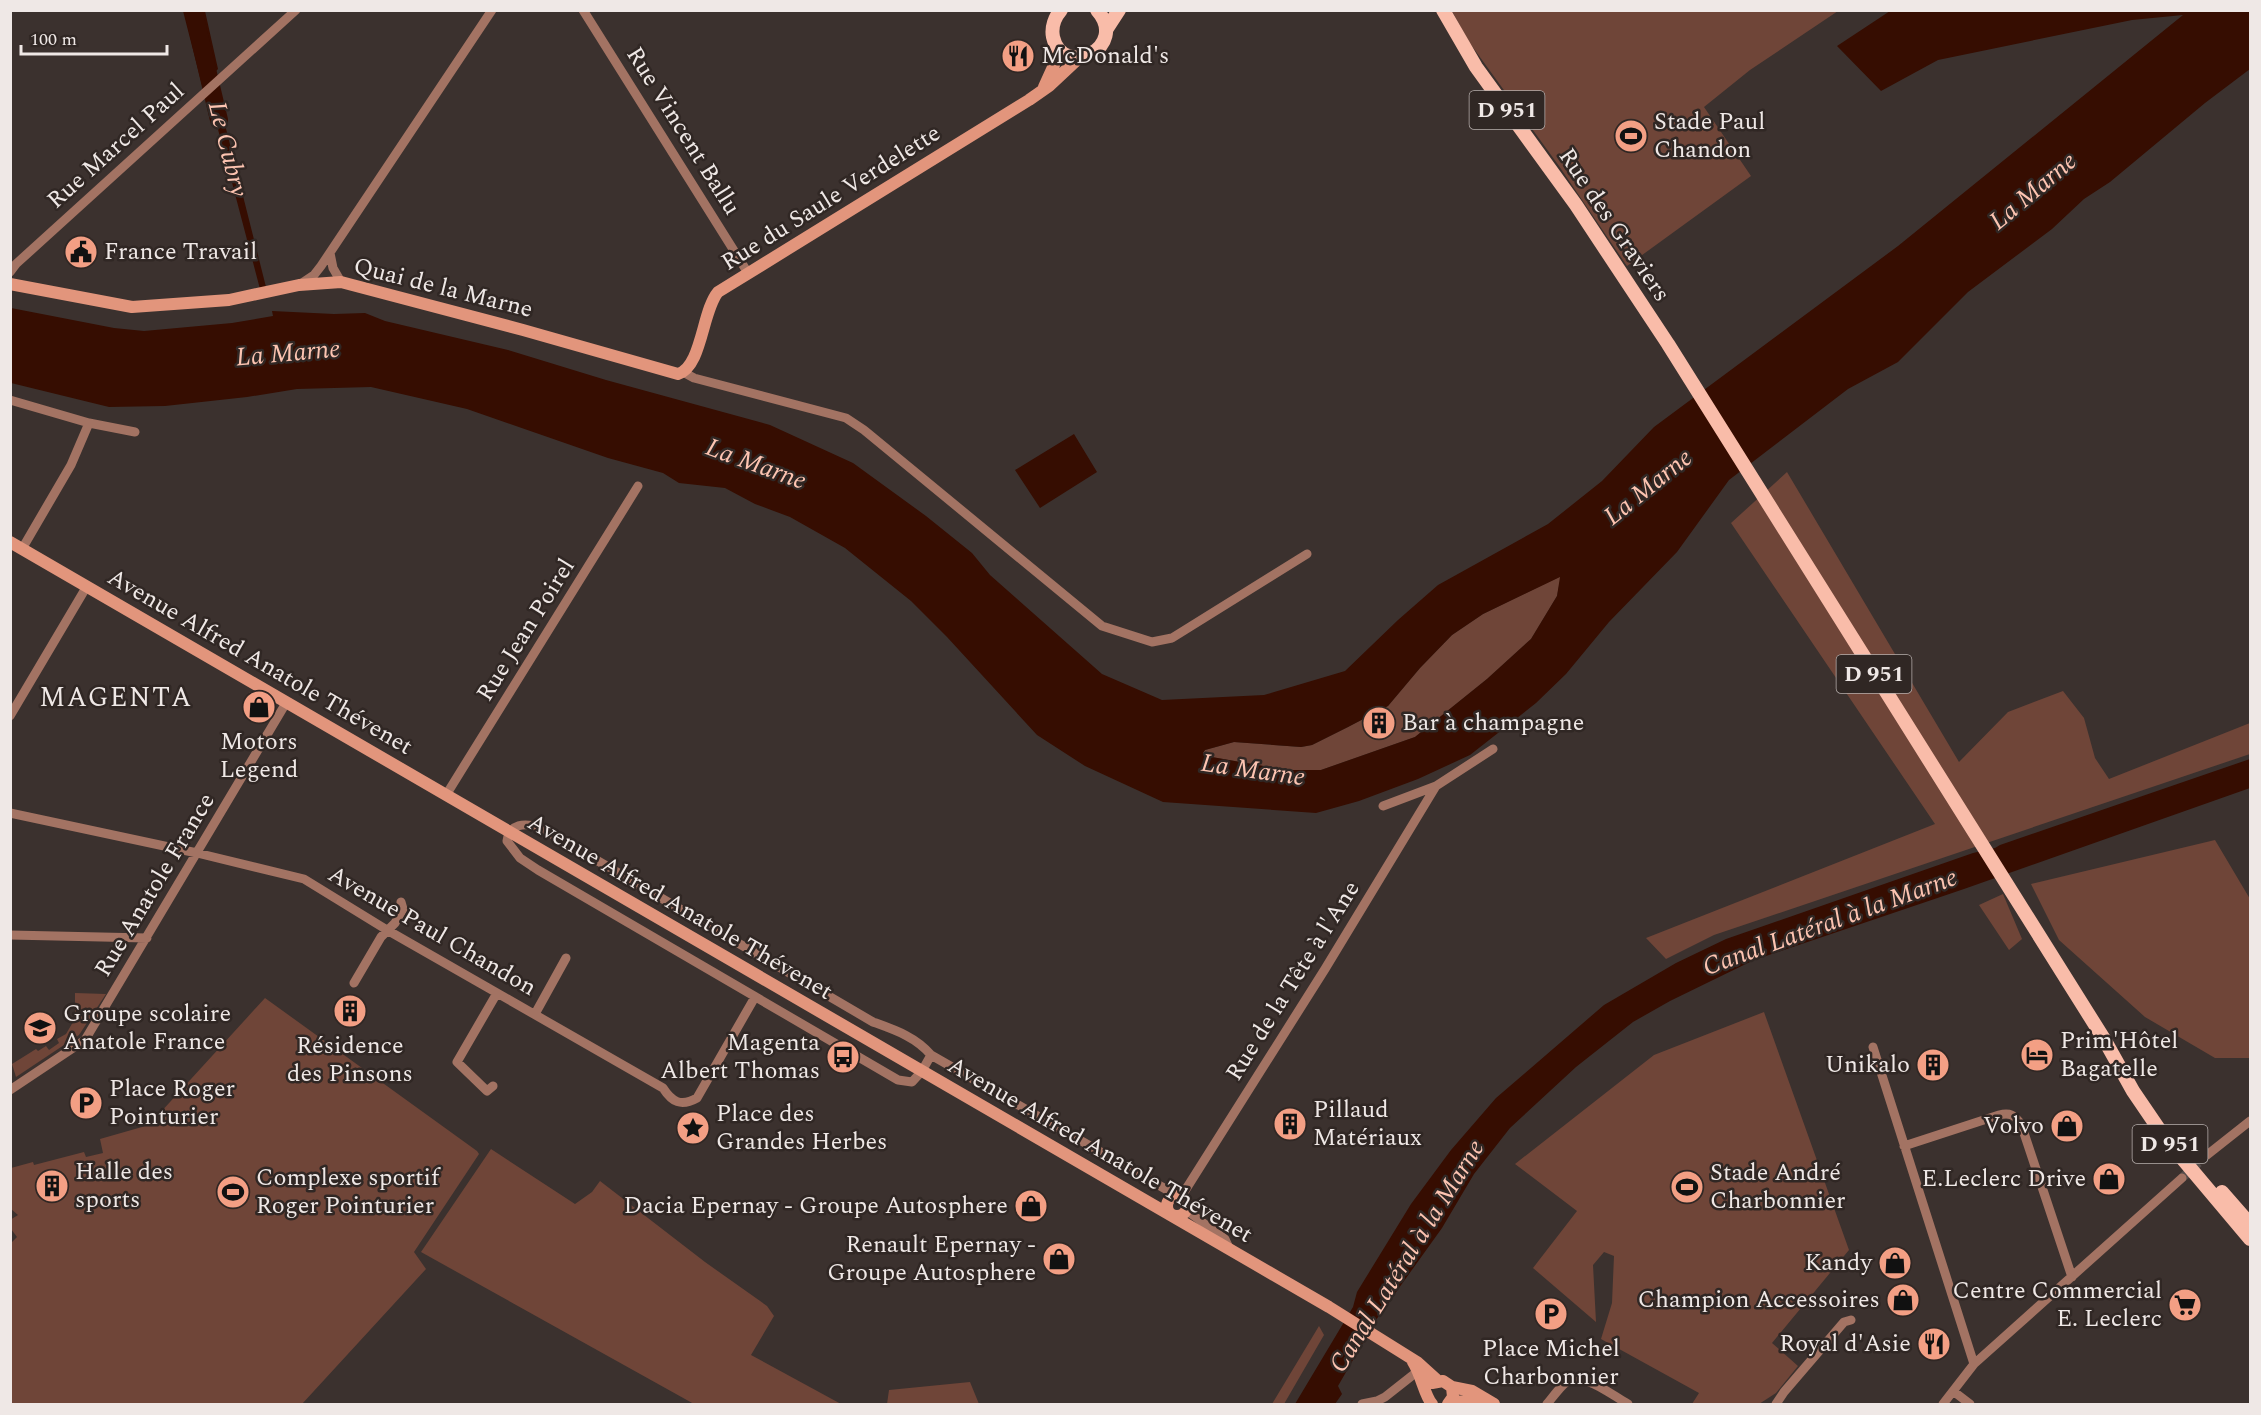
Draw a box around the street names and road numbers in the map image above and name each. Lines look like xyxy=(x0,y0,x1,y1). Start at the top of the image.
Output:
street label: Rue Vincent Ballu xyxy=(617,40,749,222)
street label: Rue Marcel Paul xyxy=(39,74,193,218)
road number: D 951 xyxy=(1470,91,1544,129)
street label: Rue du Saule Verdelette xyxy=(714,116,948,280)
street label: Rue des Graviers xyxy=(1549,141,1679,309)
street label: Quai de la Marne xyxy=(349,248,537,328)
street label: Rue Jean Poirel xyxy=(468,551,584,709)
street label: Avenue Alfred Anatole Thévenet xyxy=(101,560,419,764)
road number: D 951 xyxy=(1836,655,1912,693)
street label: Rue Anatole France xyxy=(86,786,224,984)
street label: Avenue Alfred Anatole Thévenet xyxy=(521,805,839,1009)
street label: Avenue Paul Chandon xyxy=(321,857,543,1006)
street label: Rue de la Tête à l'Ane xyxy=(1217,874,1369,1088)
street label: Avenue Alfred Anatole Thévenet xyxy=(941,1048,1259,1252)
road number: D 951 xyxy=(2132,1125,2208,1163)

